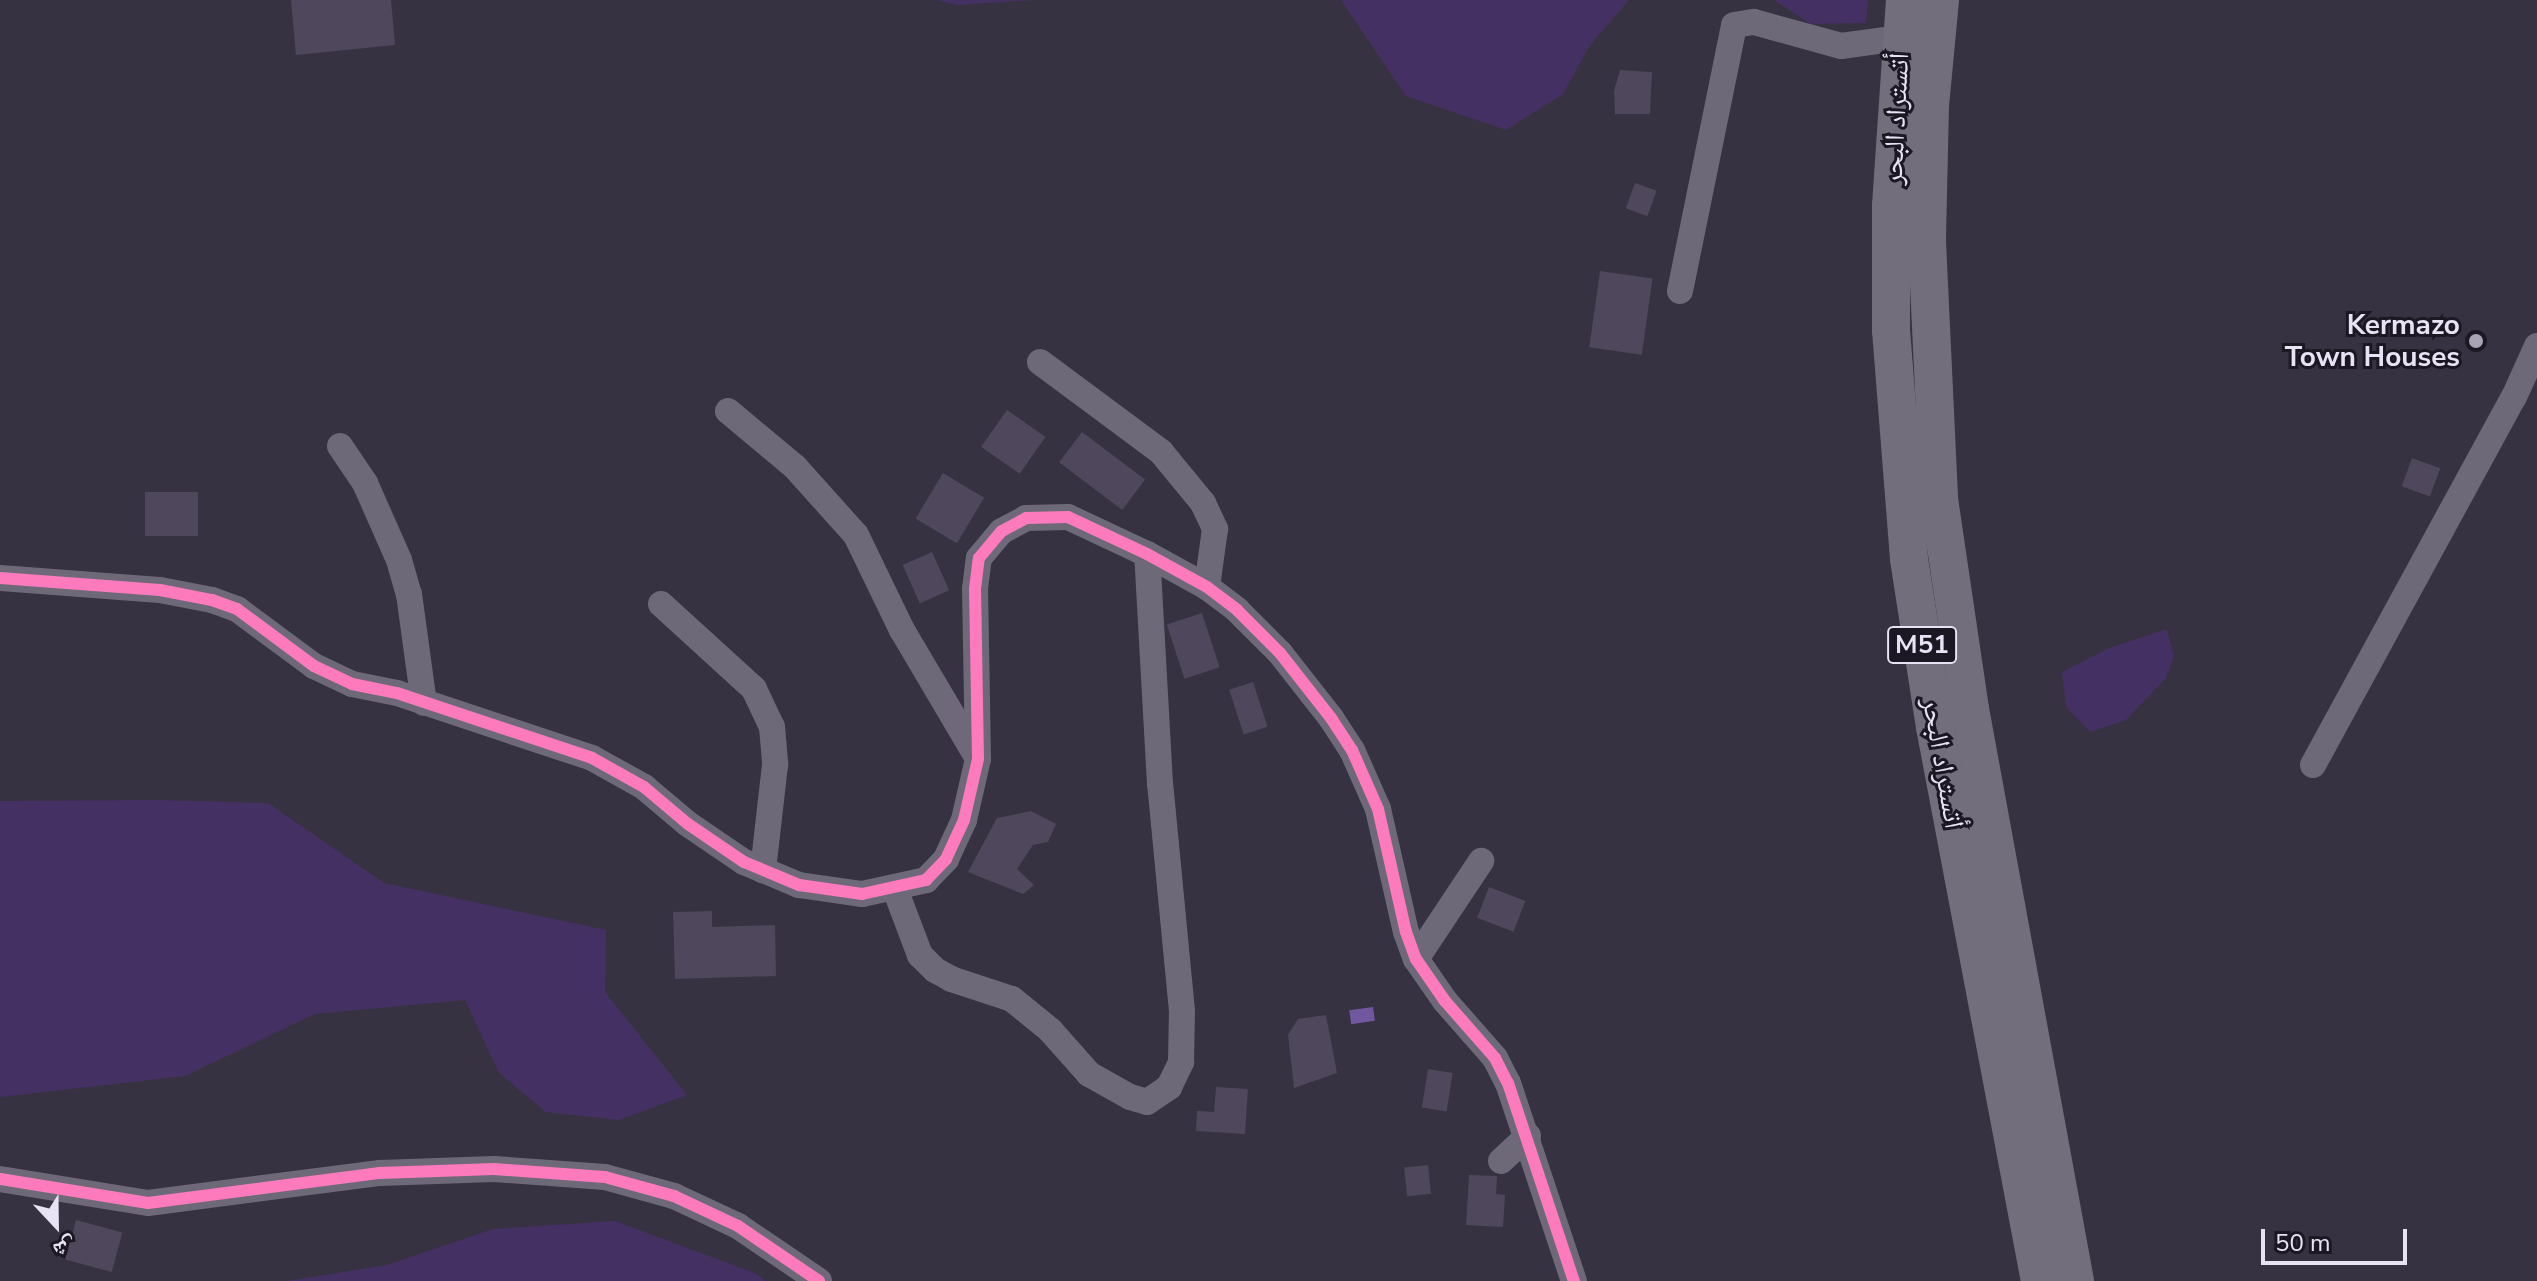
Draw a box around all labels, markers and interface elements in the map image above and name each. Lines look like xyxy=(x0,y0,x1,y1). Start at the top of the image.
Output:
street label: أتستراد البحر xyxy=(1876,52,1916,186)
place label: Kermazo Town Houses xyxy=(2285,308,2460,374)
marker: Kermazo Town Houses xyxy=(2467,332,2485,350)
road number: M51 xyxy=(1886,623,1958,667)
street label: أتستراد البحر xyxy=(1915,695,1971,831)
north arrow xyxy=(16,1185,96,1265)
scale bar xyxy=(2265,1213,2411,1263)
text: 50 m xyxy=(2275,1227,2331,1259)
text: ش xyxy=(49,1229,81,1266)

